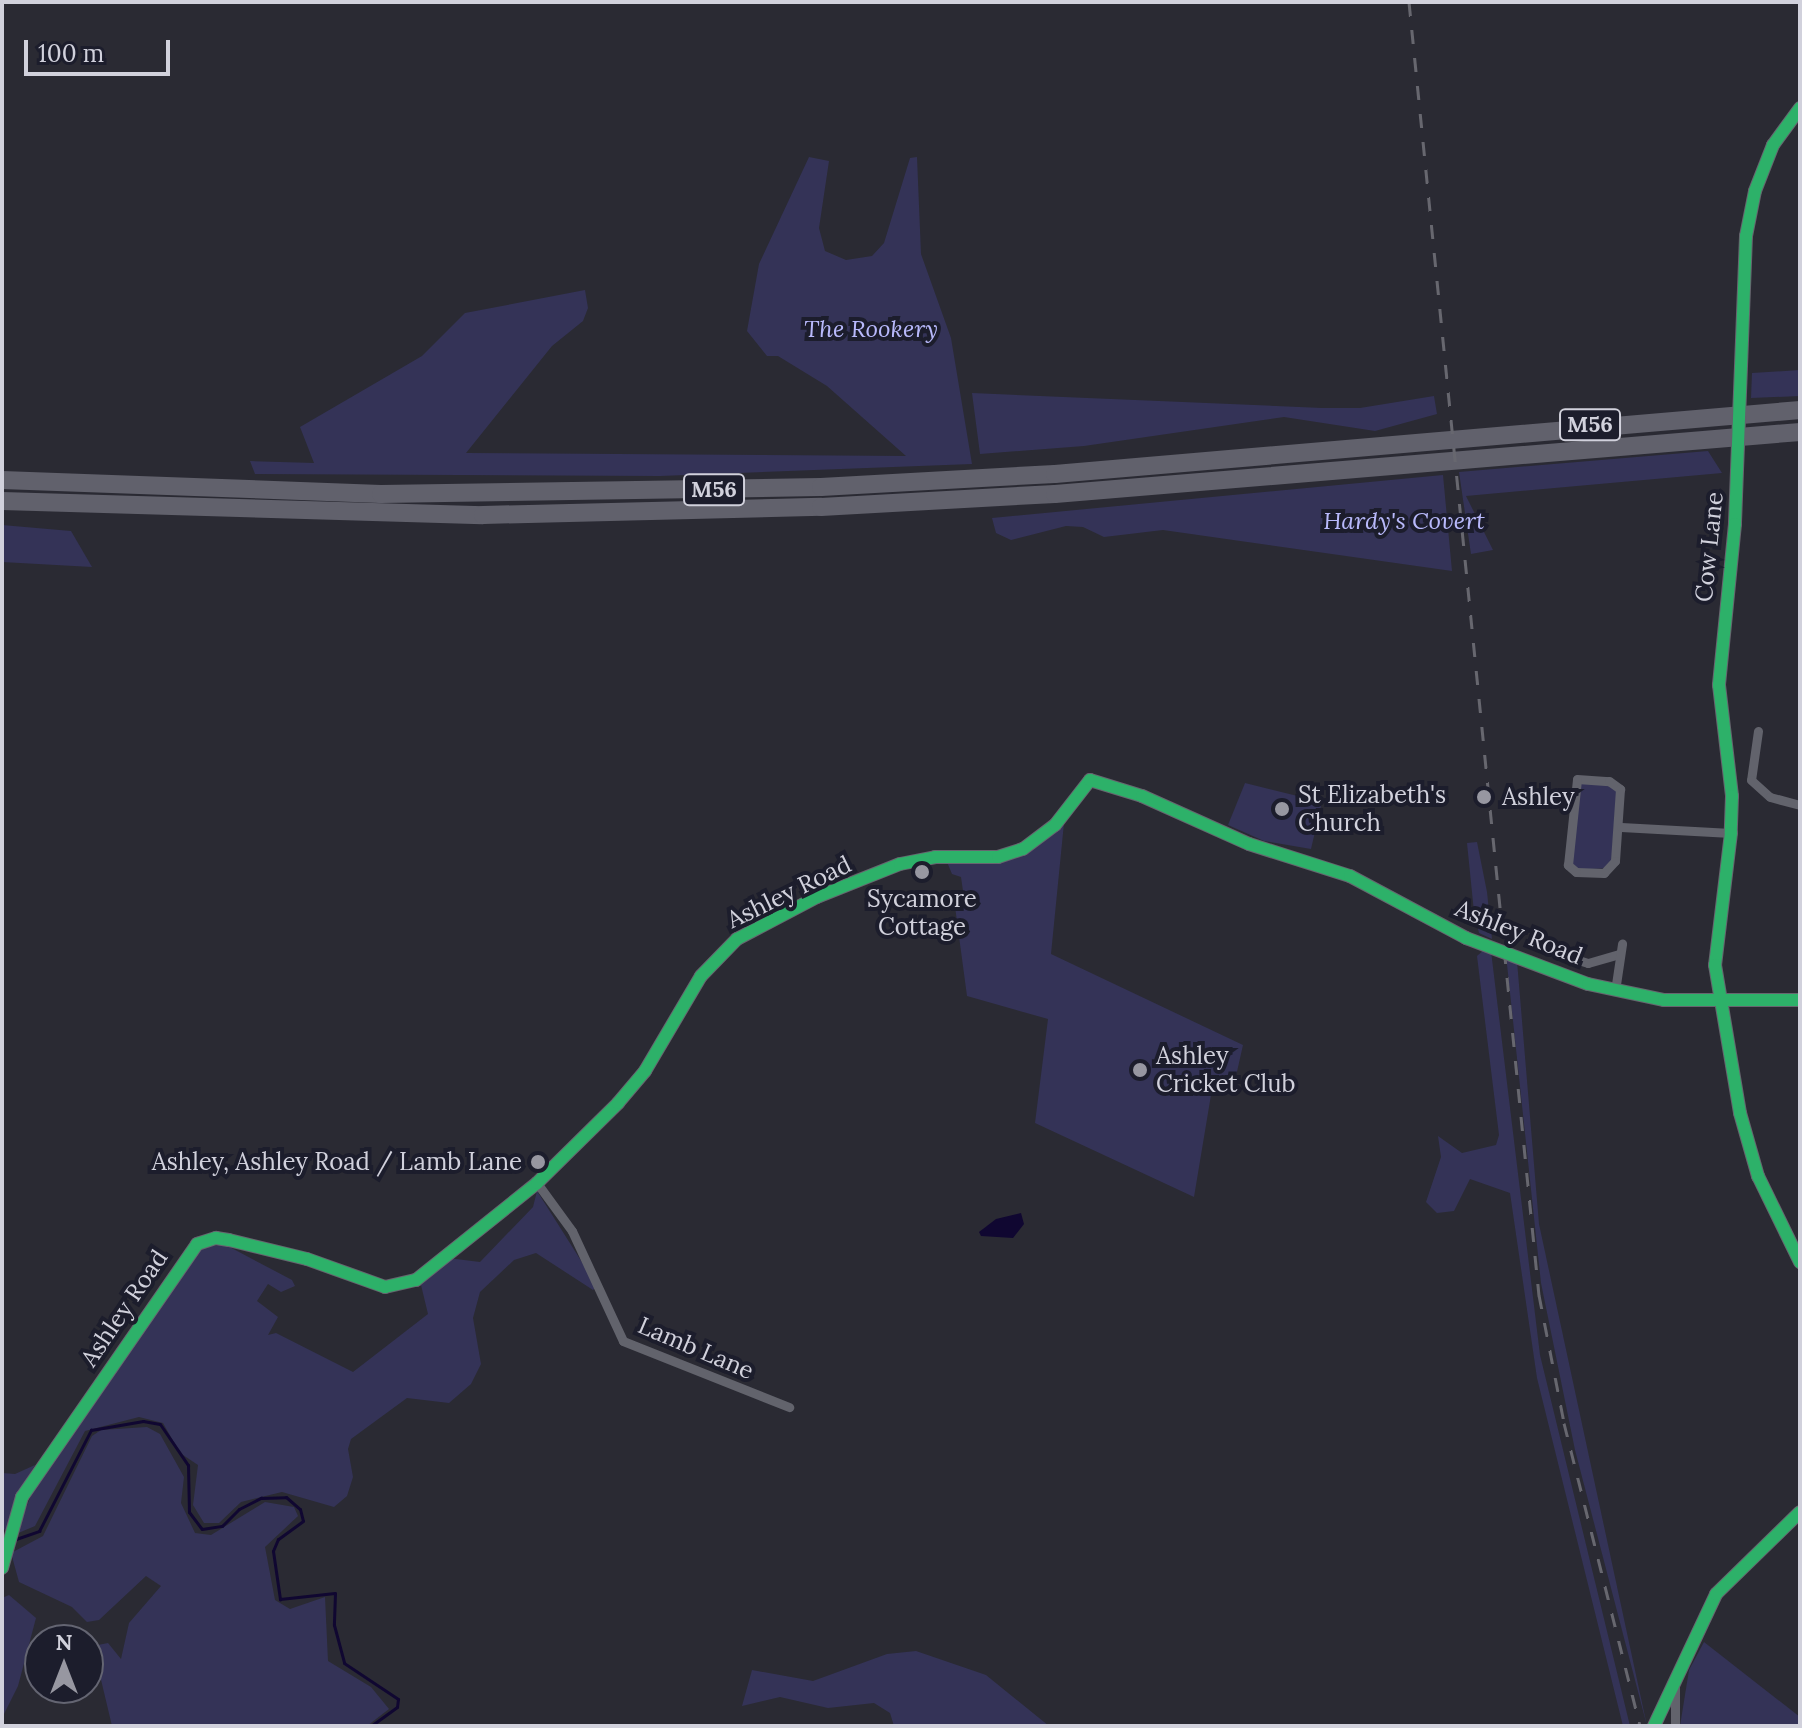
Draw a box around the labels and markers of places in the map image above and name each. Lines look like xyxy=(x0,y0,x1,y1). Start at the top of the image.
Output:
place label: St Elizabeth's Church xyxy=(1298,781,1446,837)
place label: Ashley xyxy=(1502,783,1575,811)
marker: Ashley xyxy=(1473,786,1495,808)
marker: St Elizabeth's Church xyxy=(1273,800,1291,818)
marker: Sycamore Cottage xyxy=(913,863,931,881)
place label: Sycamore Cottage xyxy=(867,885,977,941)
place label: Ashley Cricket Club xyxy=(1156,1042,1295,1098)
marker: Ashley Cricket Club xyxy=(1131,1061,1149,1079)
place label: Ashley, Ashley Road / Lamb Lane xyxy=(152,1148,522,1176)
marker: Ashley, Ashley Road / Lamb Lane xyxy=(529,1153,547,1171)

